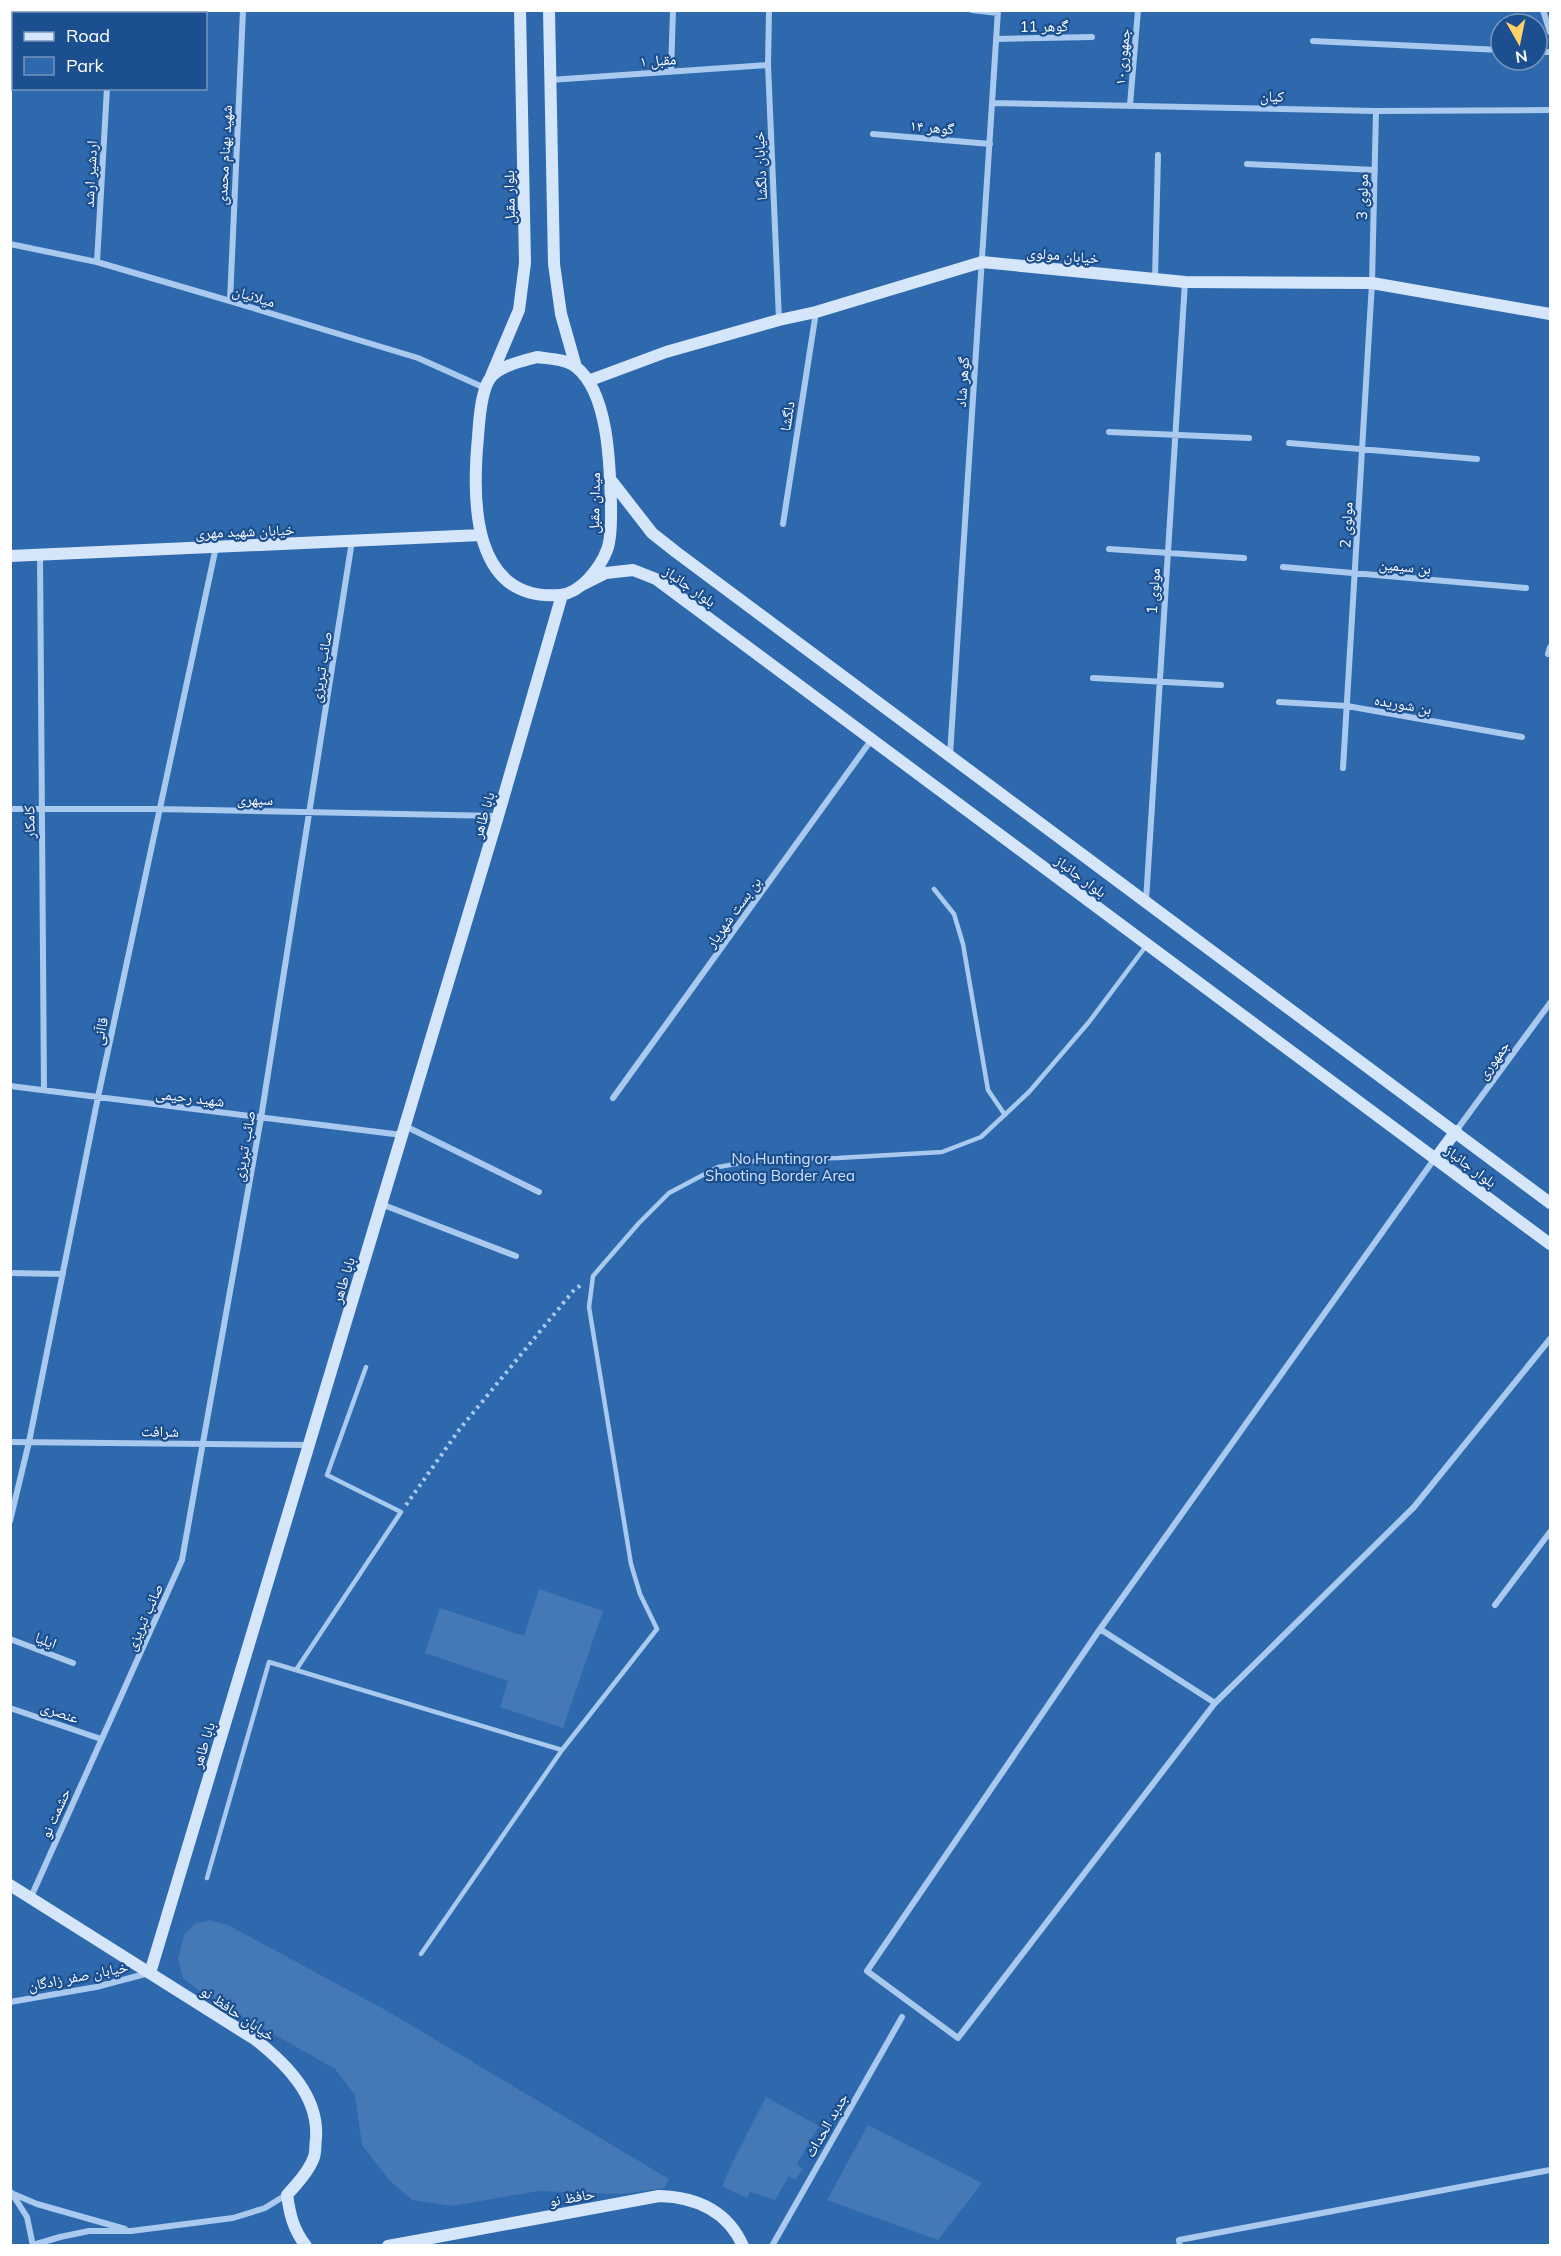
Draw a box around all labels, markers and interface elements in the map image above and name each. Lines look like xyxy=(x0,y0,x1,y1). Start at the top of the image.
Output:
legend xyxy=(12,12,207,90)
north arrow xyxy=(1489,12,1549,72)
street label: گوهر 11 xyxy=(1019,16,1069,36)
text: Road xyxy=(66,24,110,47)
street label: جمهوری۱۰ xyxy=(1110,27,1135,86)
text: N xyxy=(1514,46,1529,68)
street label: مقبل ۱ xyxy=(639,49,677,72)
text: Park xyxy=(66,54,105,77)
street label: کیان xyxy=(1260,86,1284,107)
street label: شهید بهنام محمدی xyxy=(212,104,237,206)
street label: گوهر ۱۴ xyxy=(909,116,955,138)
street label: خیابان دلگشا xyxy=(749,130,772,201)
street label: اردشیر ارشد xyxy=(79,140,101,208)
street label: بلوار مقبل xyxy=(499,170,520,224)
street label: مولوی 3 xyxy=(1352,174,1373,220)
street label: خیابان مولوی xyxy=(1026,242,1100,269)
street label: میلانیان xyxy=(230,281,278,312)
street label: گوهر شاد xyxy=(951,356,973,408)
street label: دلگشا xyxy=(775,400,799,432)
street label: میدان مقبل xyxy=(584,472,605,534)
street label: مولوی 2 xyxy=(1335,501,1358,549)
street label: خیابان شهید مهری xyxy=(195,520,295,543)
street label: بن سیمین xyxy=(1378,554,1432,579)
street label: بلوار جانباز xyxy=(659,561,720,611)
street label: مولوی 1 xyxy=(1142,567,1165,615)
street label: صائب تبریزی xyxy=(306,630,337,704)
street label: بن شوریده xyxy=(1373,690,1433,719)
street label: سپهری xyxy=(237,789,273,810)
street label: بابا طاهر xyxy=(467,790,499,841)
street label: کامکار xyxy=(19,805,39,840)
street label: بلوار جانباز xyxy=(1051,850,1110,902)
street label: بن بست شهریار xyxy=(700,873,766,953)
street label: قاآنی xyxy=(88,1015,113,1047)
street label: جمهوری xyxy=(1473,1036,1515,1084)
street label: شهید رحیمی xyxy=(154,1083,226,1112)
street label: صائب تبریزی xyxy=(228,1109,261,1183)
street label: بلوار جانباز xyxy=(1441,1140,1500,1192)
park label: No Hunting or Shooting Border Area xyxy=(705,1149,855,1185)
street label: بابا طاهر xyxy=(327,1255,359,1306)
street label: شرافت xyxy=(141,1421,179,1441)
street label: صائب تبریزی xyxy=(121,1580,168,1654)
street label: ایلیا xyxy=(33,1627,59,1653)
street label: عنصری xyxy=(38,1697,82,1728)
street label: بابا طاهر xyxy=(187,1720,219,1771)
street label: حشمت نو xyxy=(36,1785,75,1841)
street label: خیابان صفر زادگان xyxy=(26,1957,130,1996)
street label: خیابان حافظ نو xyxy=(197,1981,279,2046)
street label: جدبد الحداث xyxy=(800,2089,852,2160)
street label: حافظ نو xyxy=(548,2184,597,2210)

